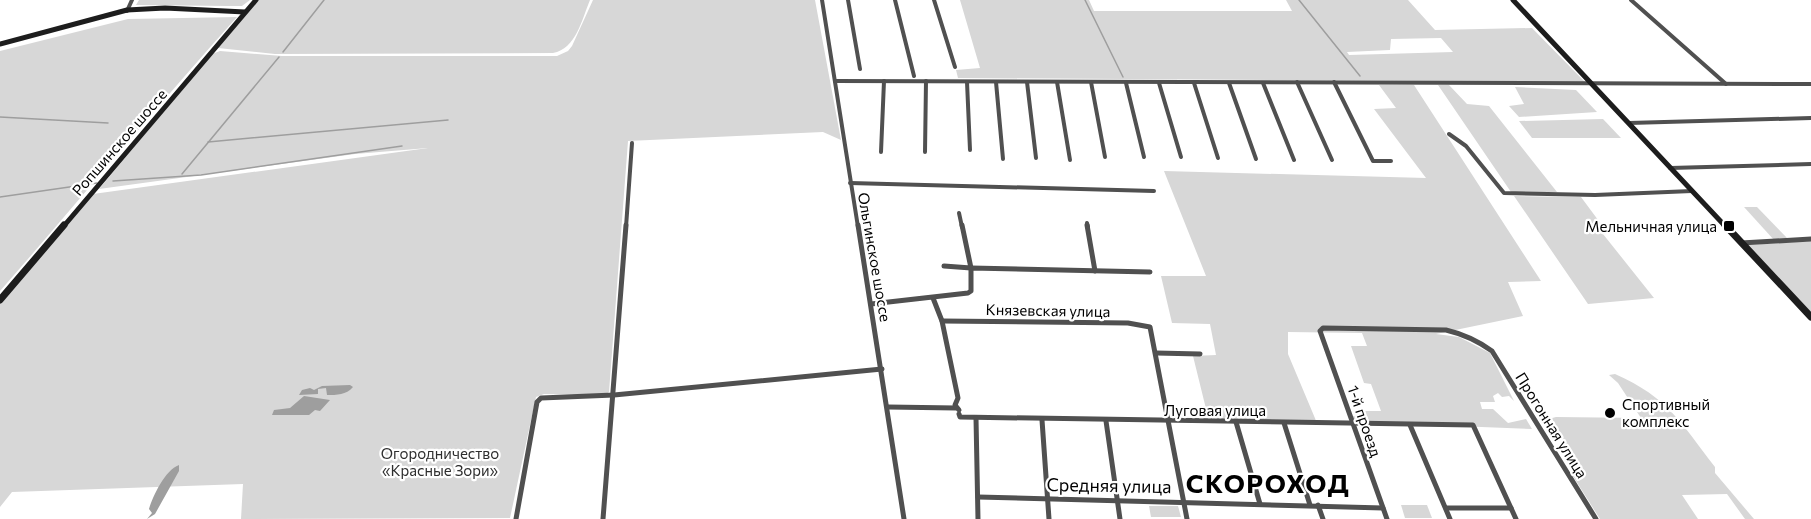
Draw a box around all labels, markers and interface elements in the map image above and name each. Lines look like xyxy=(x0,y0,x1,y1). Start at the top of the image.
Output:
street label: Ропшинское шоссе xyxy=(68,85,170,199)
street label: Ольгинское шоссе xyxy=(855,191,895,323)
place label: Мельничная улица xyxy=(1585,217,1717,235)
marker: Мельничная улица xyxy=(1722,219,1736,233)
street label: Князевская улица xyxy=(986,300,1110,320)
street label: Прогонная улица xyxy=(1512,369,1592,481)
street label: 1-й проезд xyxy=(1344,383,1386,459)
place label: Спортивный комплекс xyxy=(1622,395,1710,430)
street label: Луговая улица xyxy=(1164,401,1266,419)
marker: Спортивный комплекс xyxy=(1603,406,1617,420)
park label: Огородничество «Красные Зори» xyxy=(381,444,499,479)
district label: СКОРОХОД xyxy=(1186,467,1350,498)
street label: Средняя улица xyxy=(1046,473,1172,497)

